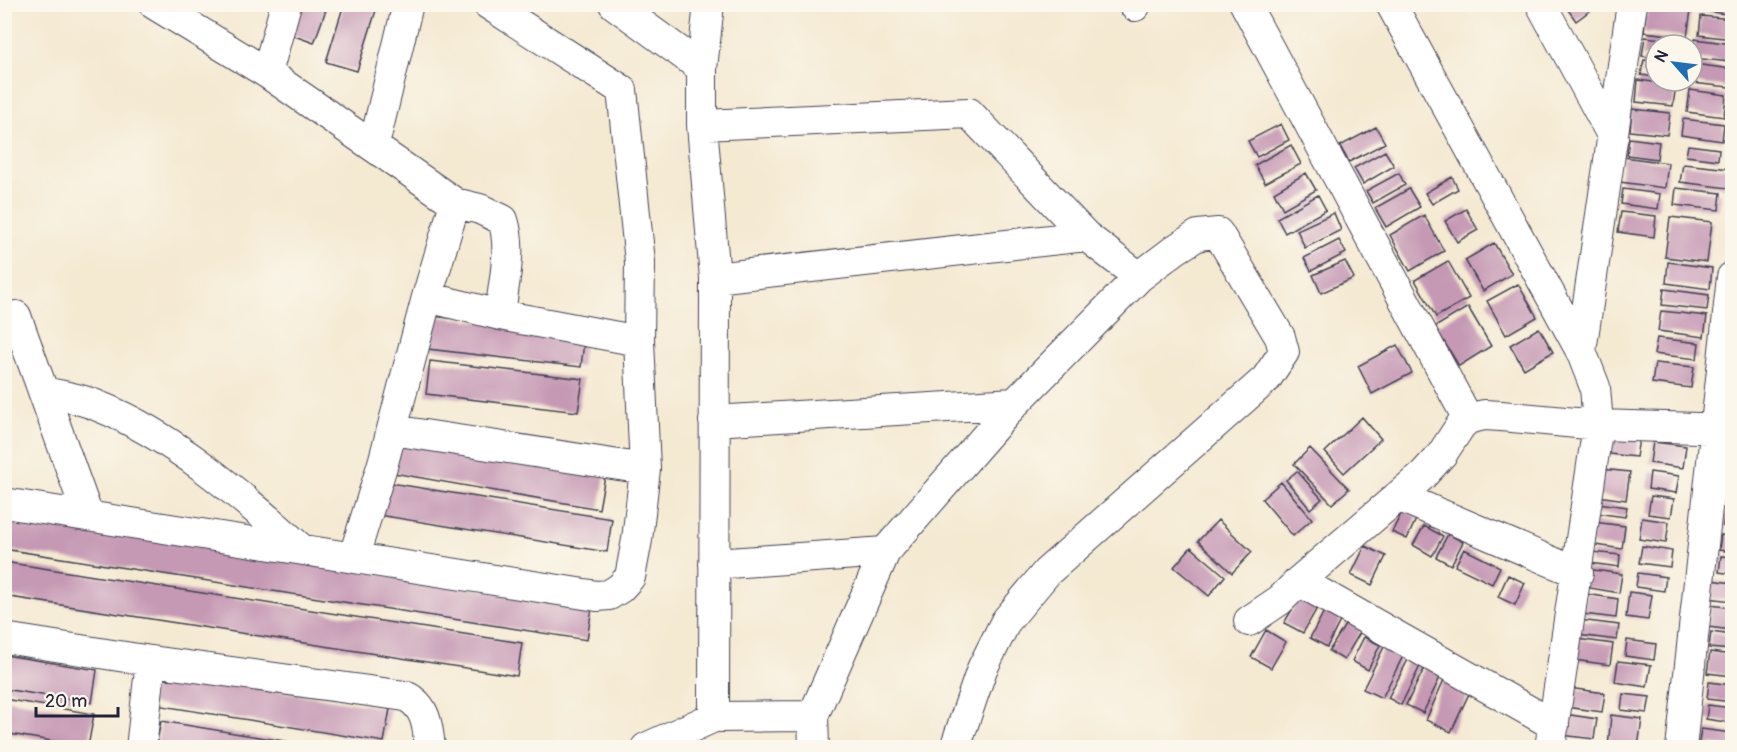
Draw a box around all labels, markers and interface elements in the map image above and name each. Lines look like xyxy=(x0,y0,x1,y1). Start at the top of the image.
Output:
north arrow xyxy=(1644,33,1704,93)
text: N xyxy=(1650,47,1673,66)
scale bar xyxy=(36,680,118,718)
text: 20 m xyxy=(45,690,87,713)

